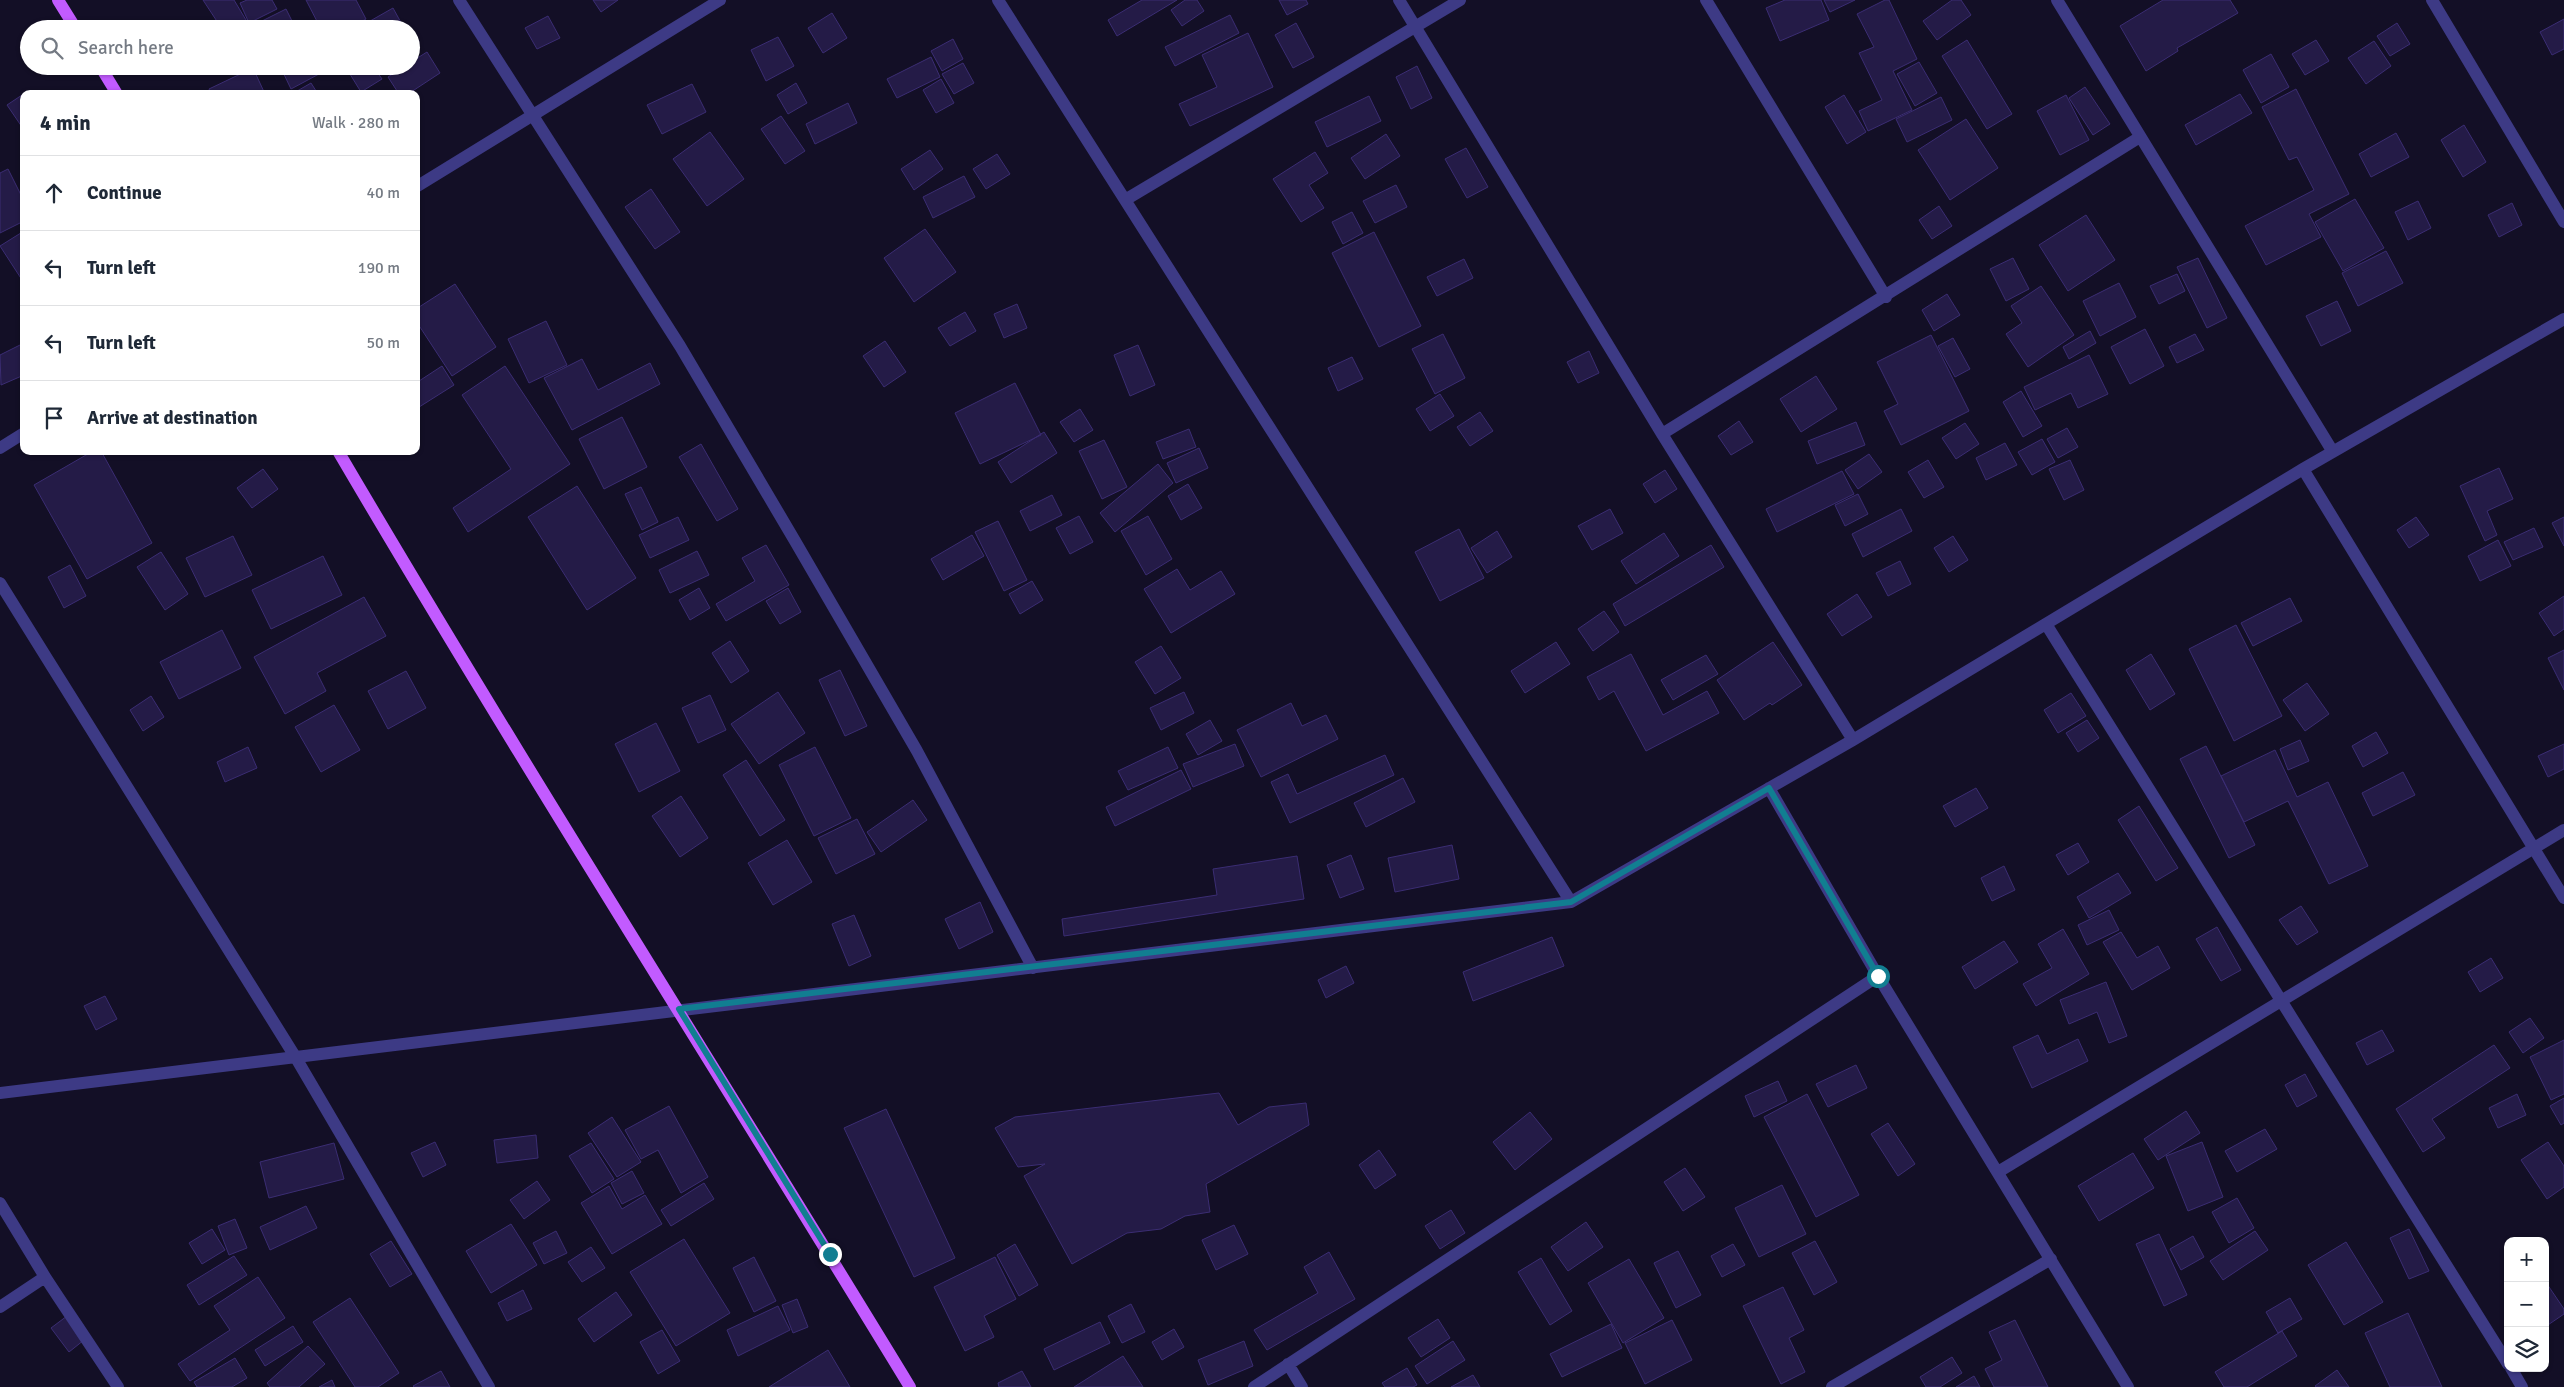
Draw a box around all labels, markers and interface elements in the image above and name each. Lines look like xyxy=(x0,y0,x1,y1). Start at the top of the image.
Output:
search box xyxy=(20,20,420,75)
icon: search xyxy=(38,34,66,62)
text: Search here xyxy=(78,36,174,60)
text: 4 min xyxy=(40,110,91,136)
text: Walk · 280 m xyxy=(312,113,400,133)
icon: ahead xyxy=(40,179,68,207)
text: Continue xyxy=(87,181,162,205)
text: 40 m xyxy=(366,183,400,203)
icon: left xyxy=(40,254,68,282)
text: Turn left xyxy=(87,256,156,280)
text: 190 m xyxy=(358,258,400,278)
icon: left xyxy=(40,329,68,357)
text: Turn left xyxy=(87,331,156,355)
text: 50 m xyxy=(366,333,400,353)
icon: arrive xyxy=(40,404,68,432)
text: Arrive at destination xyxy=(87,406,258,430)
route start xyxy=(1867,965,1890,988)
map controls xyxy=(2504,1237,2549,1372)
button: + xyxy=(2504,1237,2549,1282)
route end xyxy=(819,1243,842,1266)
button: − xyxy=(2504,1282,2549,1327)
button: layers xyxy=(2504,1327,2549,1372)

